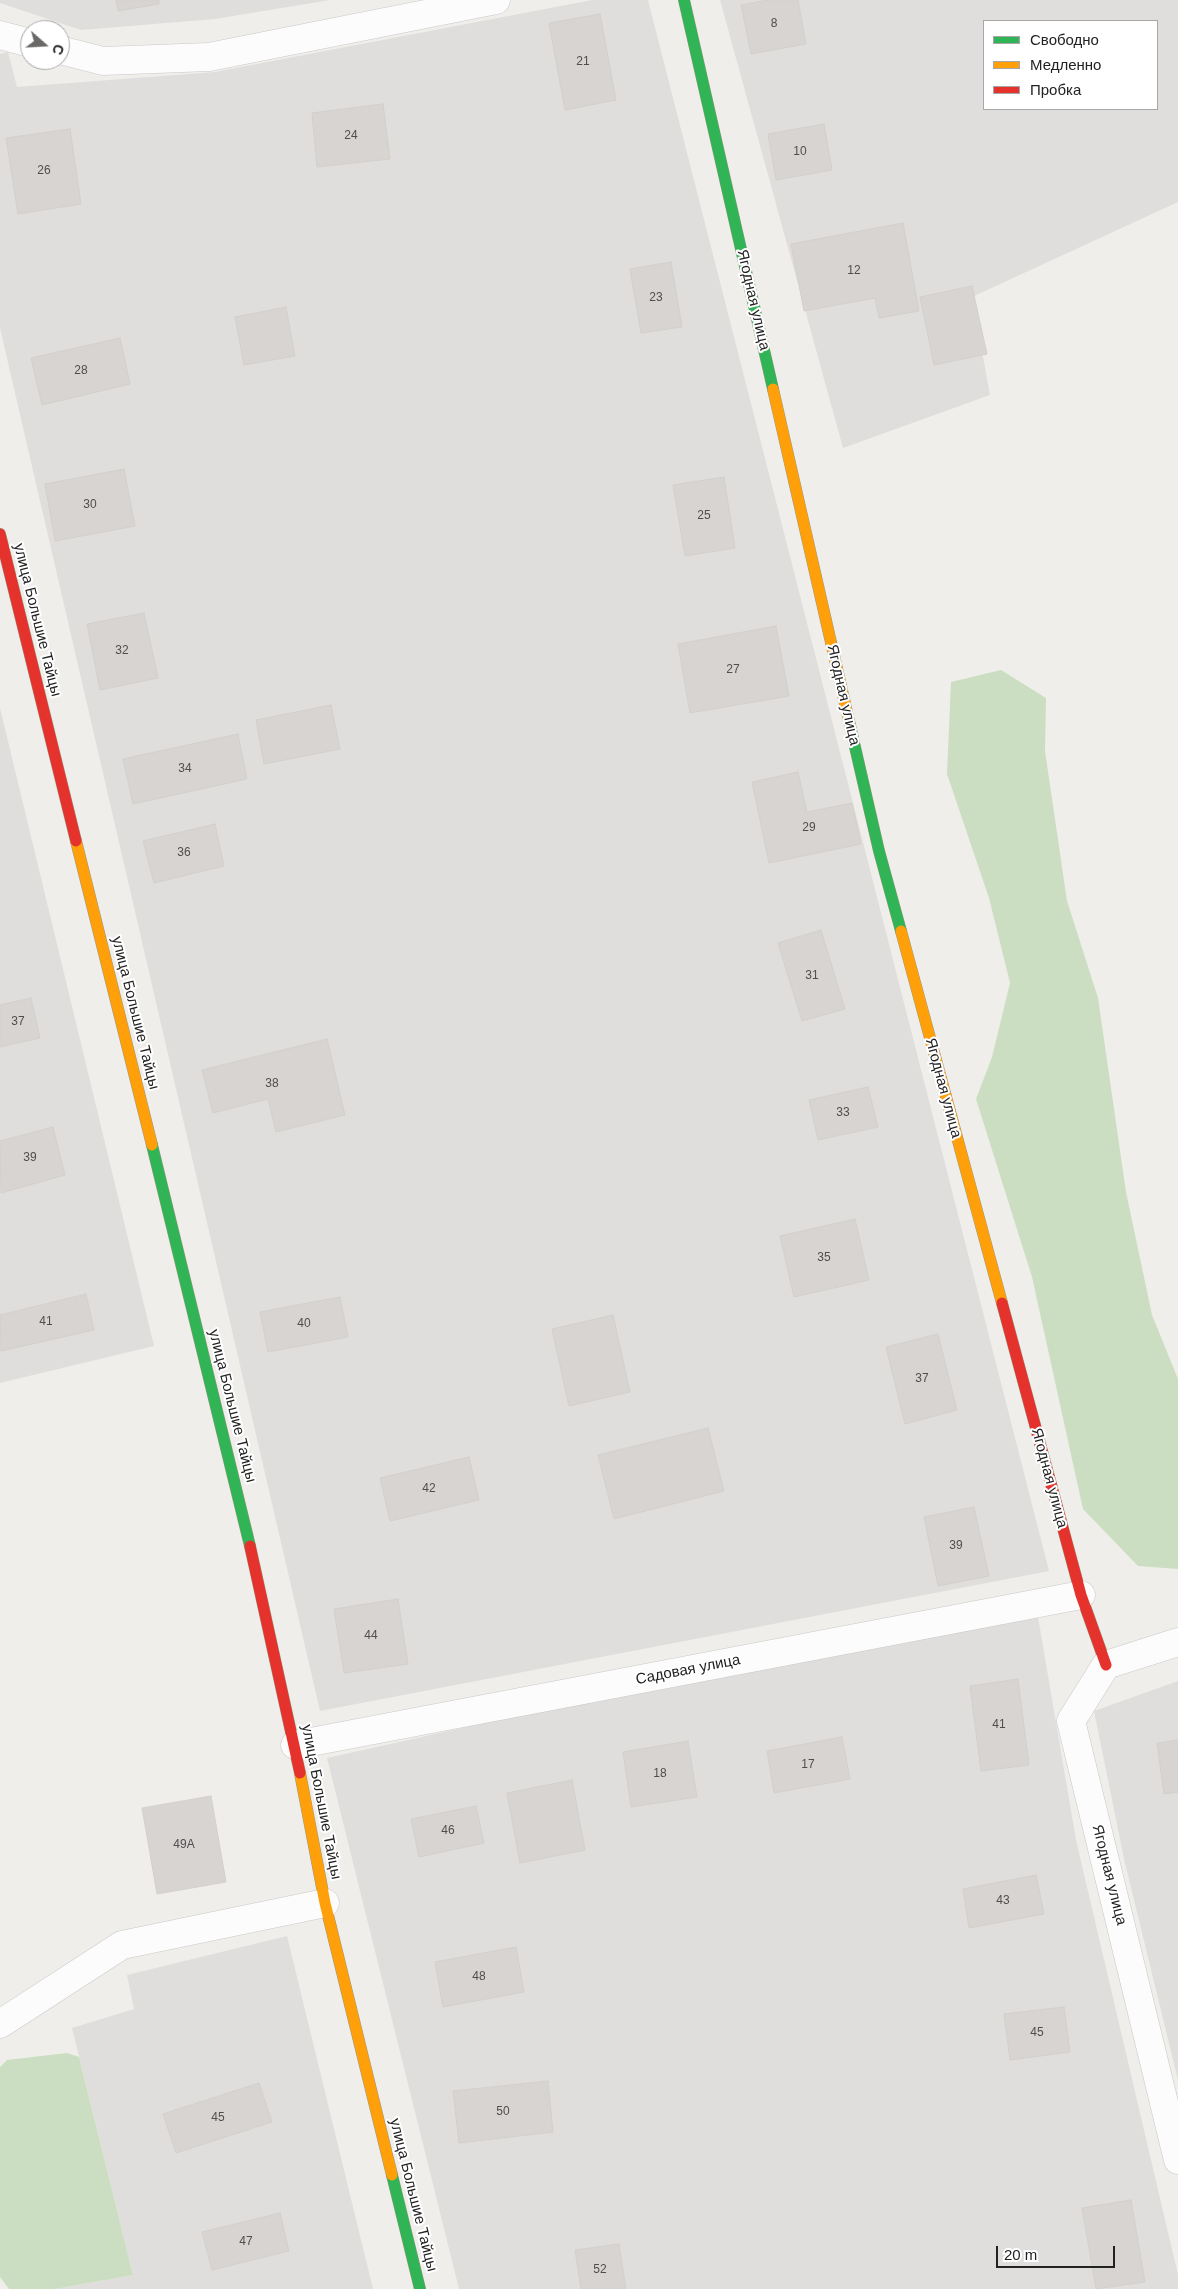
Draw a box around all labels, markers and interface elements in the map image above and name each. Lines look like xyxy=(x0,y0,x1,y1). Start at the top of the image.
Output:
house number: 8 xyxy=(771,17,777,31)
north arrow xyxy=(20,20,70,70)
legend xyxy=(983,20,1158,110)
text: Свободно xyxy=(1030,31,1099,48)
text: С xyxy=(49,42,67,57)
house number: 21 xyxy=(576,55,590,69)
text: Медленно xyxy=(1030,56,1101,73)
text: Пробка xyxy=(1030,81,1081,98)
house number: 24 xyxy=(344,129,358,143)
house number: 10 xyxy=(793,145,807,159)
house number: 26 xyxy=(37,164,51,178)
street label: Ягодная улица xyxy=(733,248,773,352)
house number: 12 xyxy=(847,264,861,278)
house number: 23 xyxy=(649,291,663,305)
house number: 28 xyxy=(74,364,88,378)
house number: 30 xyxy=(83,498,97,512)
house number: 25 xyxy=(697,509,711,523)
street label: улица Большие Тайцы xyxy=(9,541,65,699)
street label: Ягодная улица xyxy=(823,643,863,747)
house number: 32 xyxy=(115,644,129,658)
house number: 27 xyxy=(726,663,740,677)
house number: 34 xyxy=(178,762,192,776)
house number: 29 xyxy=(802,821,816,835)
house number: 36 xyxy=(177,846,191,860)
street label: улица Большие Тайцы xyxy=(107,934,163,1092)
house number: 31 xyxy=(805,969,819,983)
house number: 37 xyxy=(11,1015,25,1029)
street label: Ягодная улица xyxy=(921,1036,965,1140)
house number: 38 xyxy=(265,1077,279,1091)
house number: 33 xyxy=(836,1106,850,1120)
house number: 39 xyxy=(23,1151,37,1165)
house number: 35 xyxy=(817,1251,831,1265)
house number: 41 xyxy=(39,1315,53,1329)
house number: 40 xyxy=(297,1317,311,1331)
street label: улица Большие Тайцы xyxy=(204,1327,260,1485)
house number: 37 xyxy=(915,1372,929,1386)
street label: Ягодная улица xyxy=(1027,1426,1071,1530)
house number: 42 xyxy=(422,1482,436,1496)
house number: 39 xyxy=(949,1539,963,1553)
house number: 44 xyxy=(364,1629,378,1643)
street label: Садовая улица xyxy=(634,1651,742,1689)
house number: 41 xyxy=(992,1718,1006,1732)
street label: улица Большие Тайцы xyxy=(297,1723,345,1881)
house number: 17 xyxy=(801,1758,815,1772)
house number: 18 xyxy=(653,1767,667,1781)
street label: Ягодная улица xyxy=(1088,1823,1130,1927)
house number: 46 xyxy=(441,1824,455,1838)
house number: 49А xyxy=(173,1838,195,1852)
house number: 43 xyxy=(996,1894,1010,1908)
house number: 48 xyxy=(472,1970,486,1984)
house number: 45 xyxy=(1030,2026,1044,2040)
house number: 50 xyxy=(496,2105,510,2119)
house number: 45 xyxy=(211,2111,225,2125)
street label: улица Большие Тайцы xyxy=(385,2116,441,2274)
house number: 47 xyxy=(239,2235,253,2249)
scale bar xyxy=(998,2236,1117,2268)
text: 20 m xyxy=(1004,2246,1037,2263)
house number: 52 xyxy=(593,2263,607,2277)

